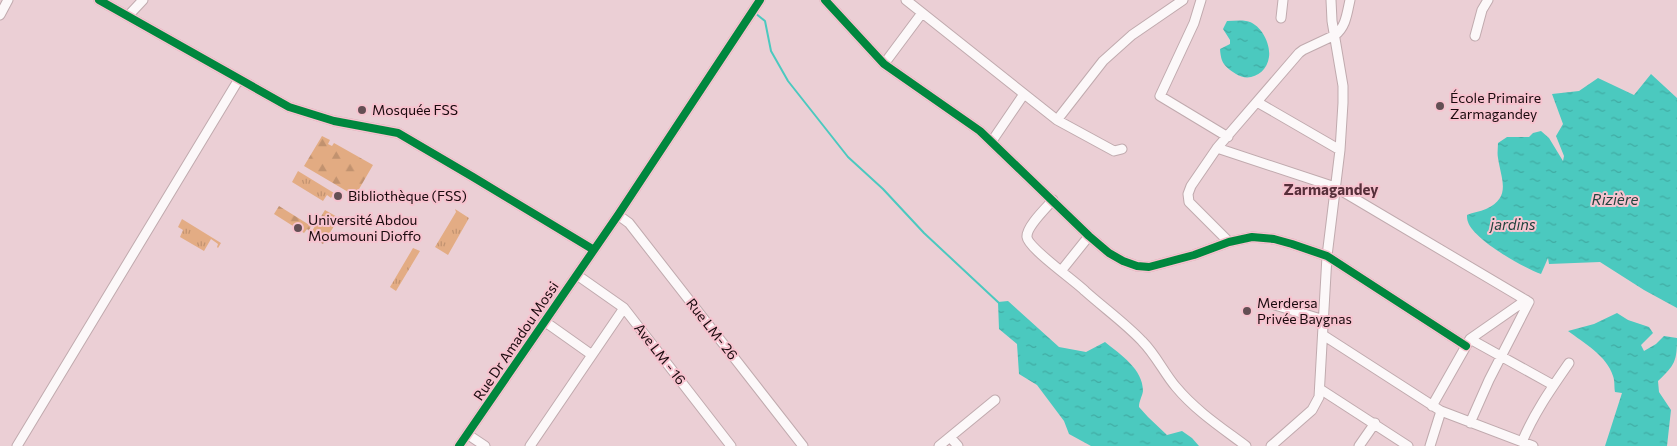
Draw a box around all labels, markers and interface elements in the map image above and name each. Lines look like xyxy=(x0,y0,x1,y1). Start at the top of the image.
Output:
place label: École Primaire Zarmagandey xyxy=(1450,89,1541,122)
marker: École Primaire Zarmagandey xyxy=(1434,100,1446,112)
place label: Mosquée FSS xyxy=(372,101,458,118)
marker: Mosquée FSS xyxy=(356,104,368,116)
district label: Zarmagandey xyxy=(1284,180,1379,198)
place label: Bibliothèque (FSS) xyxy=(348,187,467,204)
marker: Bibliothèque (FSS) xyxy=(332,190,344,202)
water label: Rizière xyxy=(1592,190,1638,208)
place label: Université Abdou Moumouni Dioffo xyxy=(308,211,421,244)
water label: jardins xyxy=(1488,215,1536,233)
marker: Université Abdou Moumouni Dioffo xyxy=(292,222,304,234)
street label: Rue Dr Amadou Mossi xyxy=(469,278,562,403)
place label: Merdersa Privée Baygnas xyxy=(1257,294,1352,327)
street label: Rue LM- 26 xyxy=(683,295,742,363)
marker: Merdersa Privée Baygnas xyxy=(1241,305,1253,317)
street label: Ave LM - 16 xyxy=(631,320,690,388)

